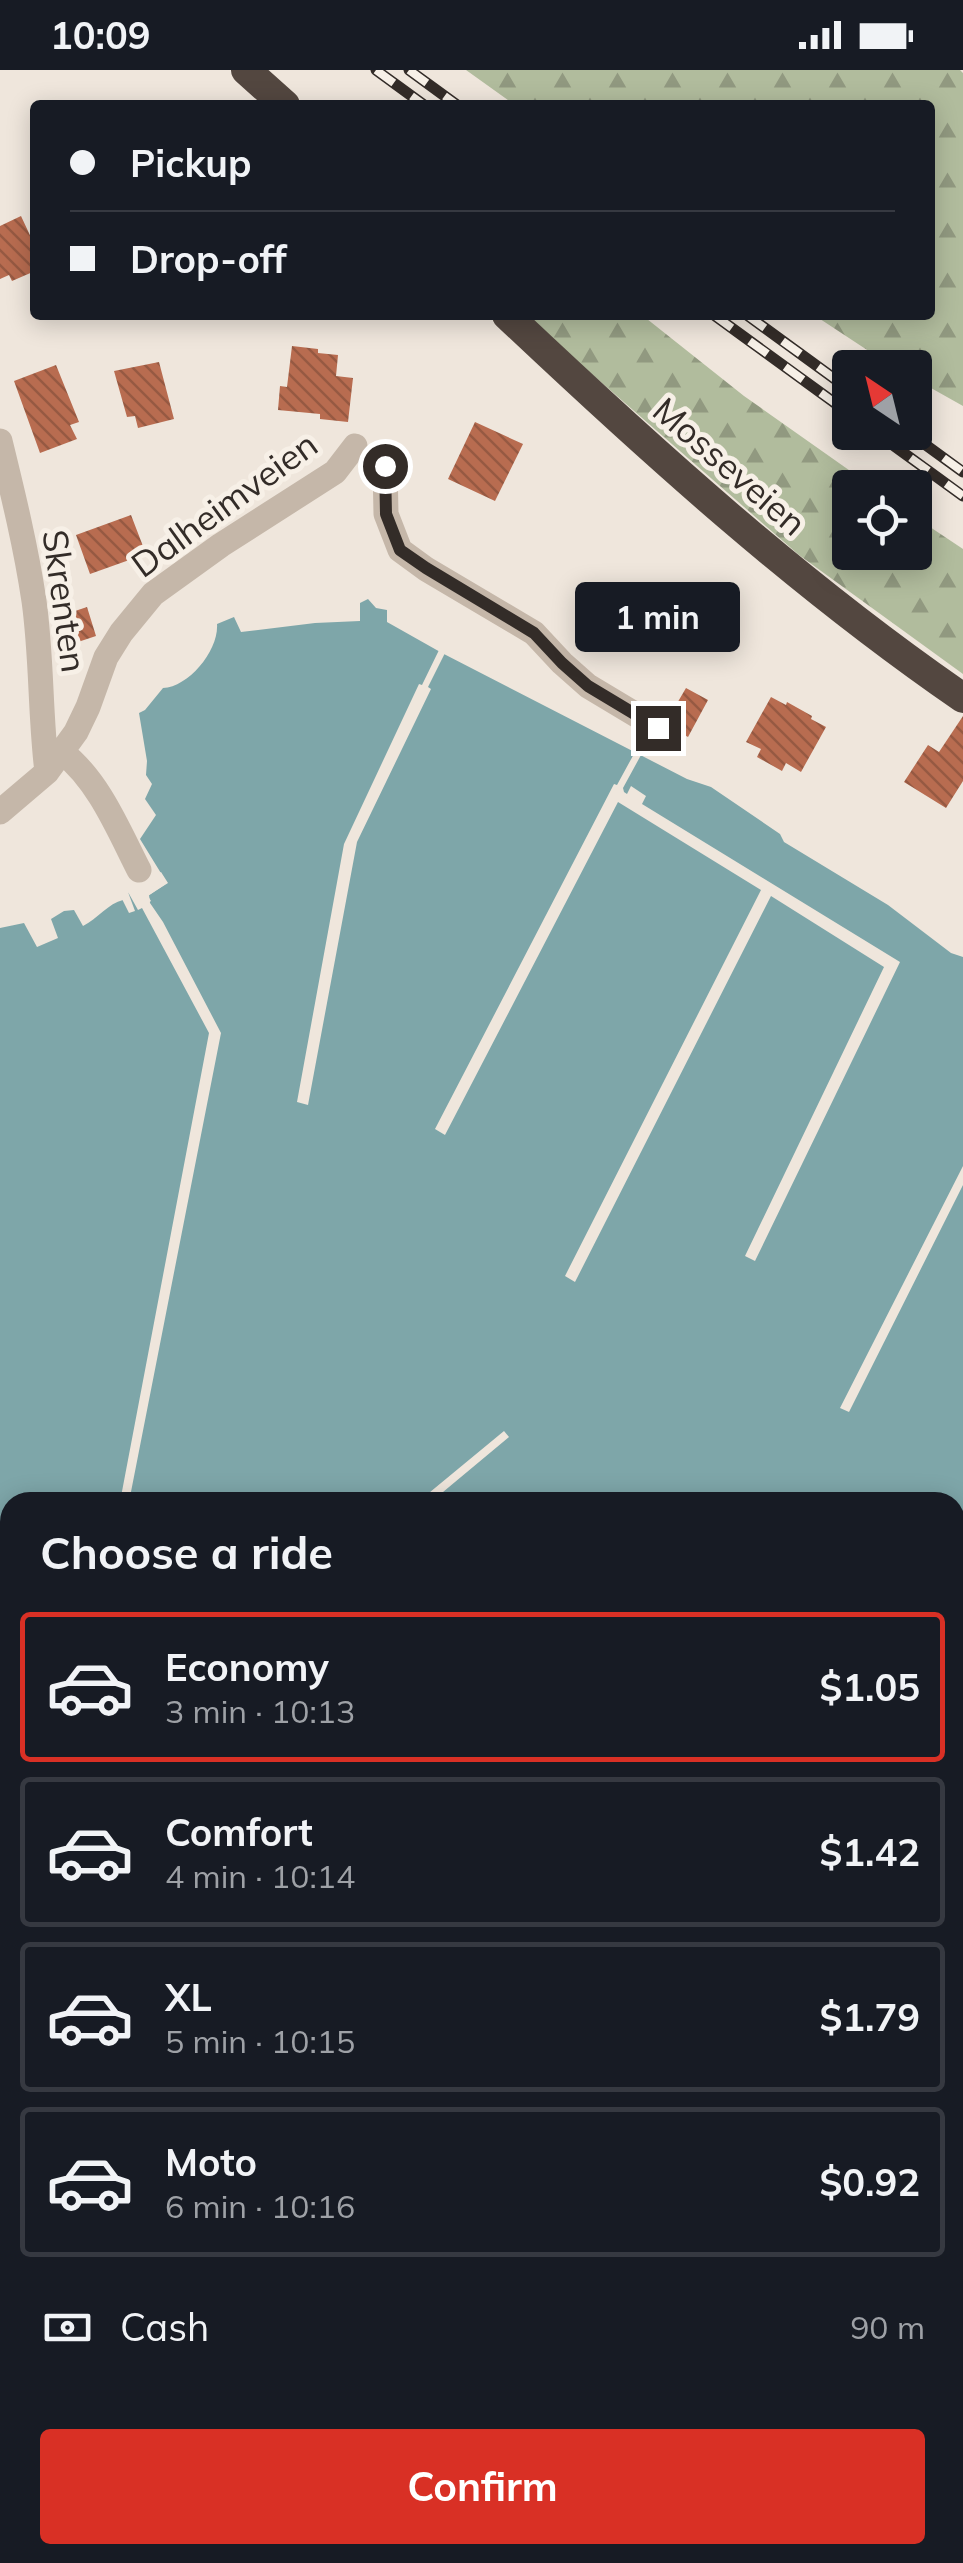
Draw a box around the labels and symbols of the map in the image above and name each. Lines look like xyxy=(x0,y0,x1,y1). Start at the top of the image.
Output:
north arrow xyxy=(832,350,932,450)
street label: Mosseveien xyxy=(644,387,816,545)
street label: Dalheimveien xyxy=(122,422,326,586)
route start xyxy=(363,444,408,489)
street label: Skrenten xyxy=(33,527,97,675)
callout: 1 min xyxy=(576,583,740,653)
route end xyxy=(636,706,681,751)

